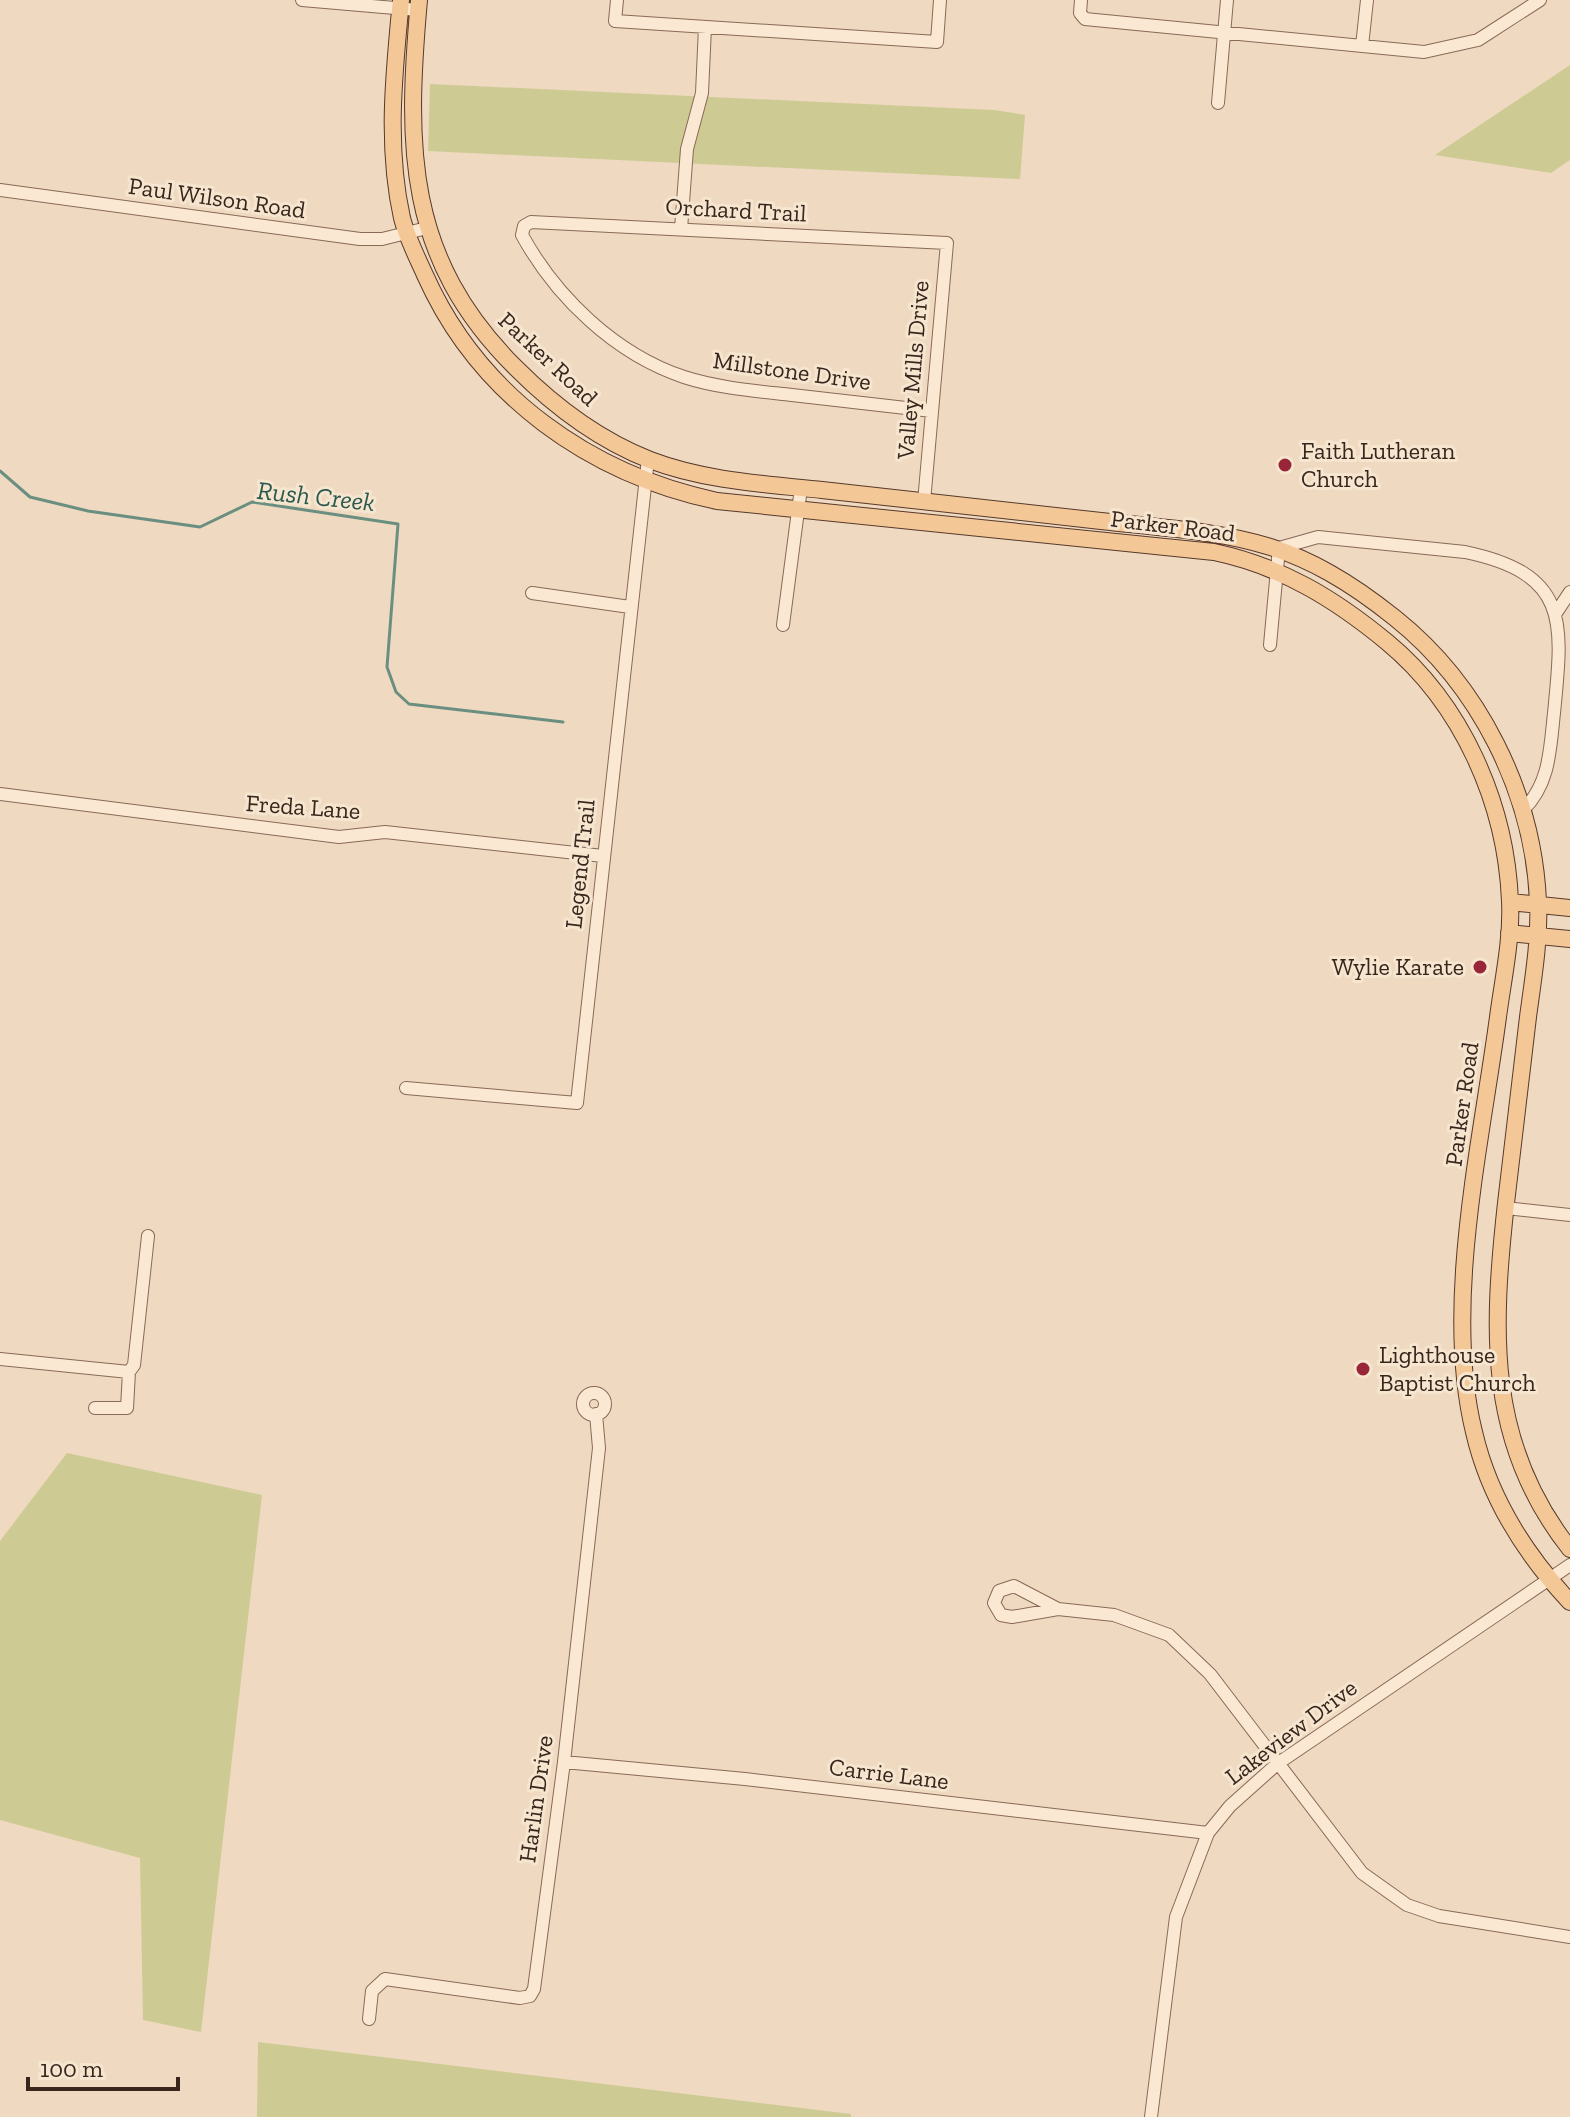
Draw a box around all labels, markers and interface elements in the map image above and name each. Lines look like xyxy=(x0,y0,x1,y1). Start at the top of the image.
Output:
street label: Paul Wilson Road xyxy=(127,171,307,224)
street label: Orchard Trail xyxy=(665,191,807,228)
street label: Valley Mills Drive xyxy=(890,279,935,462)
street label: Parker Road xyxy=(493,305,604,412)
street label: Millstone Drive xyxy=(711,345,873,396)
place label: Faith Lutheran Church xyxy=(1301,436,1456,493)
marker: Faith Lutheran Church xyxy=(1276,456,1294,474)
water label: Rush Creek xyxy=(256,474,376,518)
street label: Parker Road xyxy=(1109,503,1237,548)
street label: Freda Lane xyxy=(245,788,361,825)
street label: Legend Trail xyxy=(558,798,601,930)
place label: Wylie Karate xyxy=(1332,952,1464,981)
marker: Wylie Karate xyxy=(1471,958,1489,976)
street label: Parker Road xyxy=(1438,1040,1485,1168)
place label: Lighthouse Baptist Church xyxy=(1379,1340,1536,1397)
marker: Lighthouse Baptist Church xyxy=(1354,1360,1372,1378)
street label: Lakeview Drive xyxy=(1219,1673,1362,1791)
street label: Harlin Drive xyxy=(512,1733,559,1864)
street label: Carrie Lane xyxy=(828,1752,951,1795)
scale bar xyxy=(28,2041,178,2091)
text: 100 m xyxy=(40,2054,103,2083)

